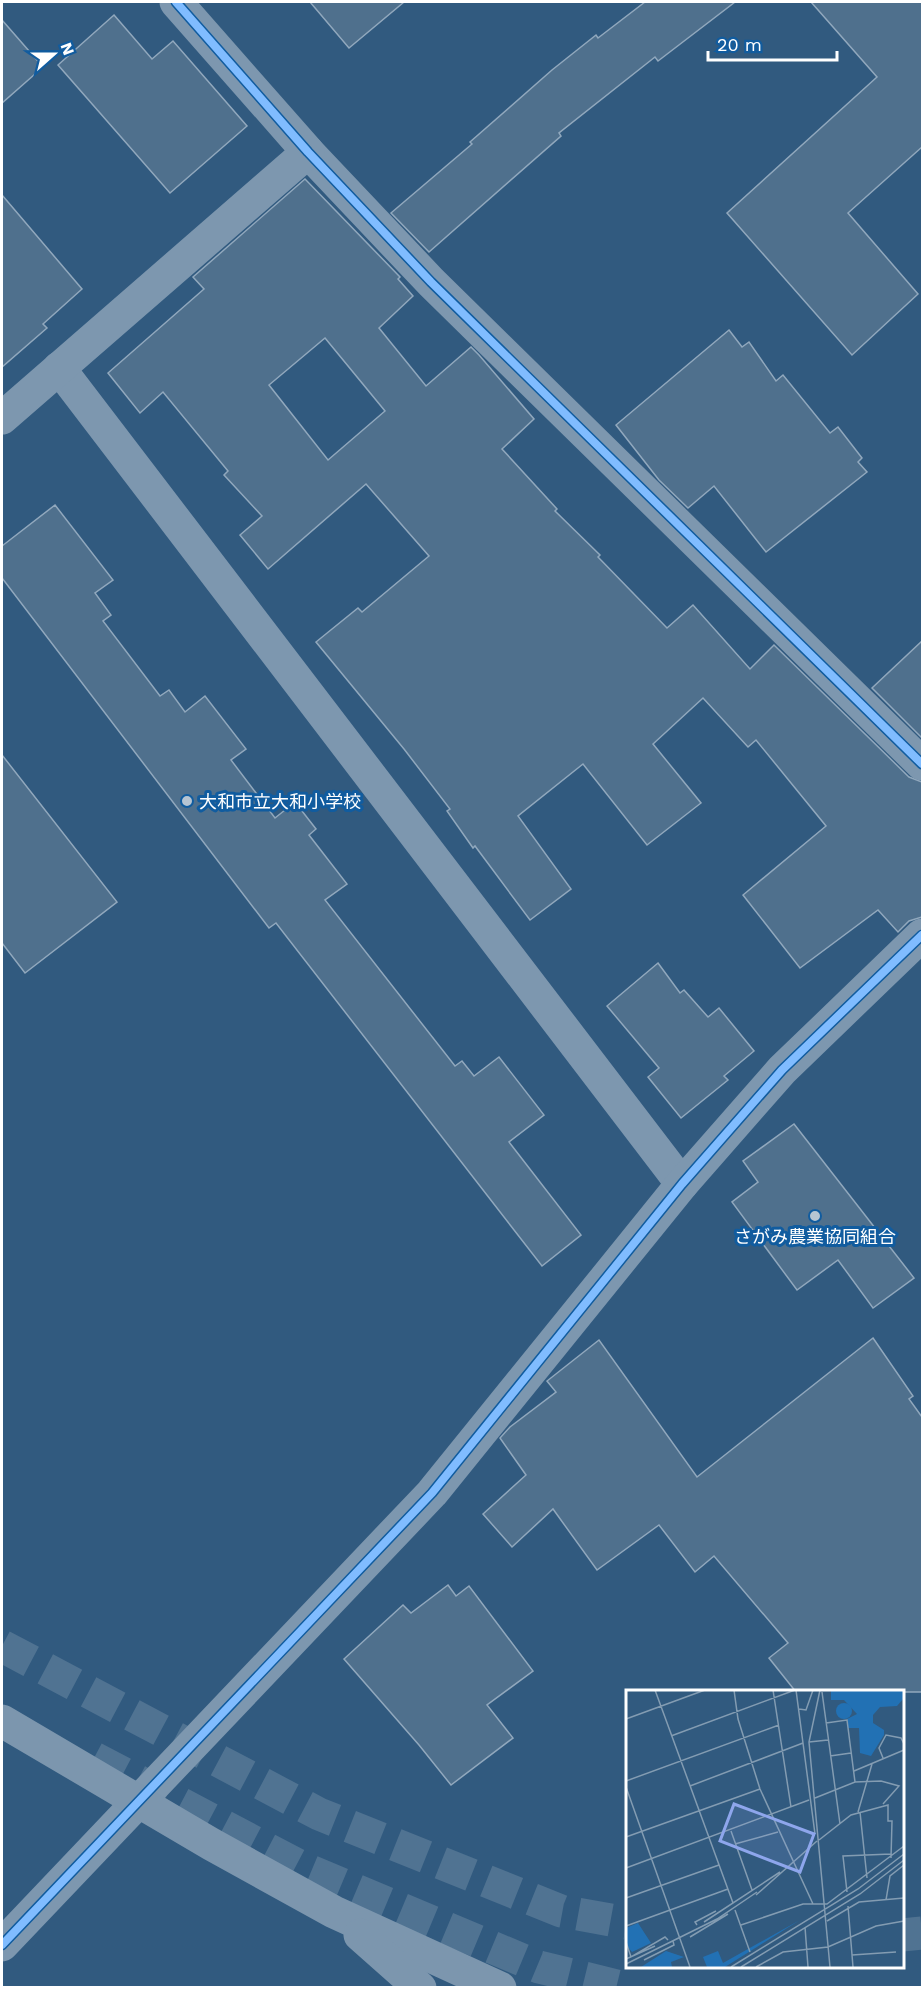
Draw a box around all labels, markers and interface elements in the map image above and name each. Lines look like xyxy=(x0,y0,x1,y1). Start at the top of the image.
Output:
north arrow xyxy=(24,24,84,84)
scale bar xyxy=(708,24,837,62)
text: 20 m xyxy=(717,34,762,55)
text: N xyxy=(57,40,79,58)
place label: 大和市立大和小学校 xyxy=(199,791,361,812)
marker: 大和市立大和小学校 xyxy=(180,794,194,808)
marker: さがみ農業協同組合 xyxy=(808,1209,822,1223)
place label: さがみ農業協同組合 xyxy=(734,1226,896,1247)
inset map xyxy=(626,1690,903,1968)

